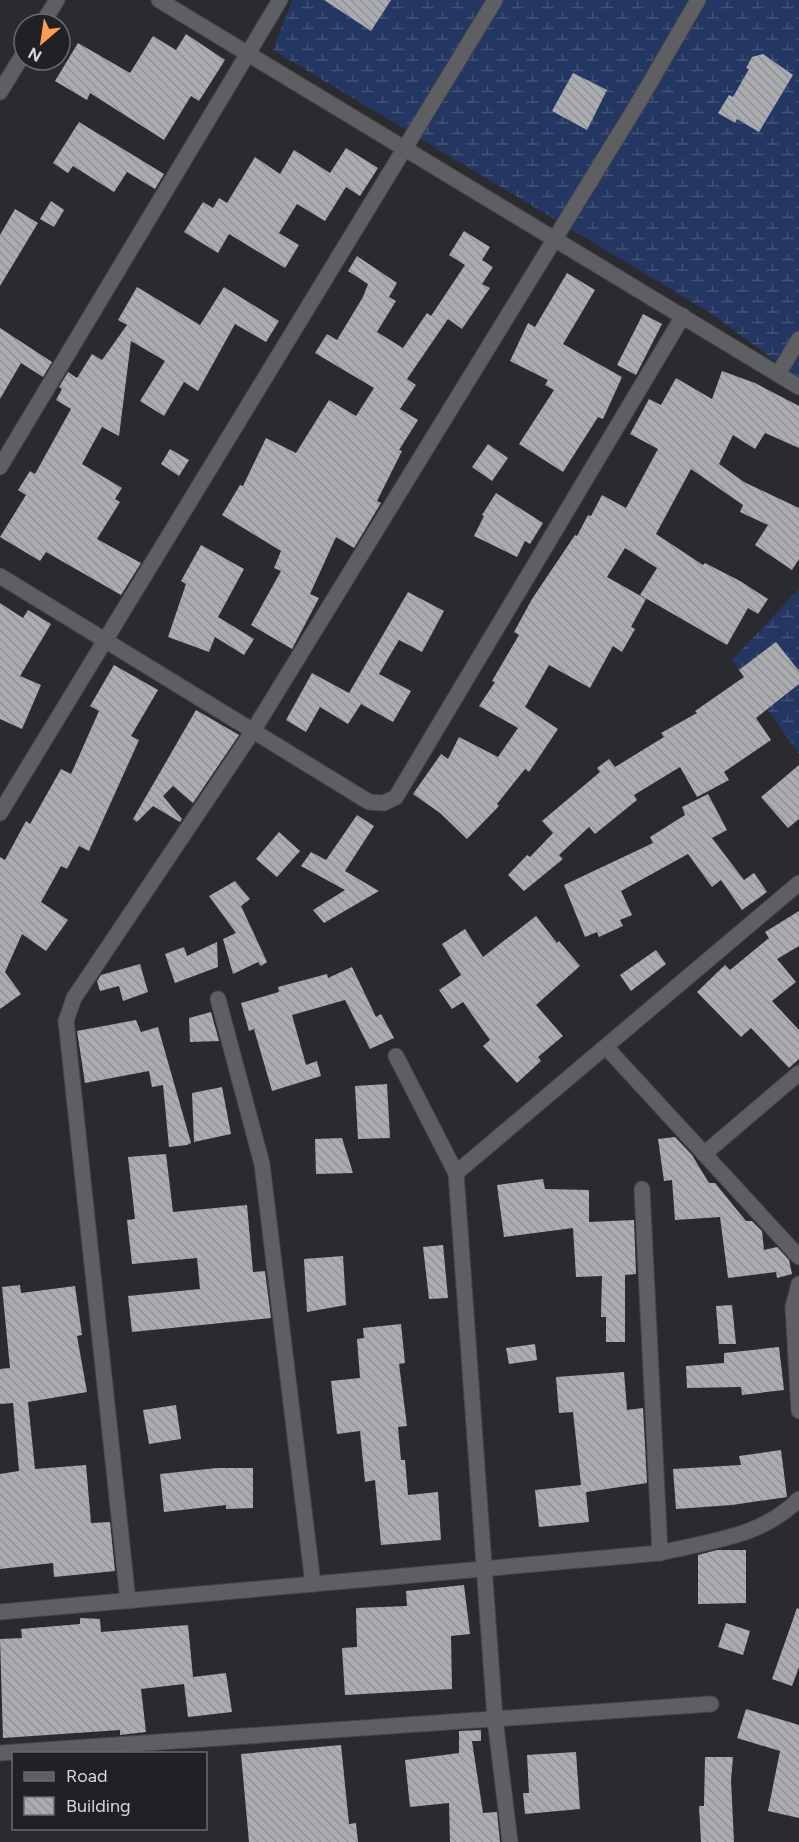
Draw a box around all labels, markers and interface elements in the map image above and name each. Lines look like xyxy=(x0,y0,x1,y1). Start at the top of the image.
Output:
north arrow xyxy=(12,12,72,72)
text: N xyxy=(25,43,45,66)
legend xyxy=(12,1752,207,1830)
text: Road xyxy=(66,1765,107,1787)
text: Building xyxy=(66,1795,131,1817)

